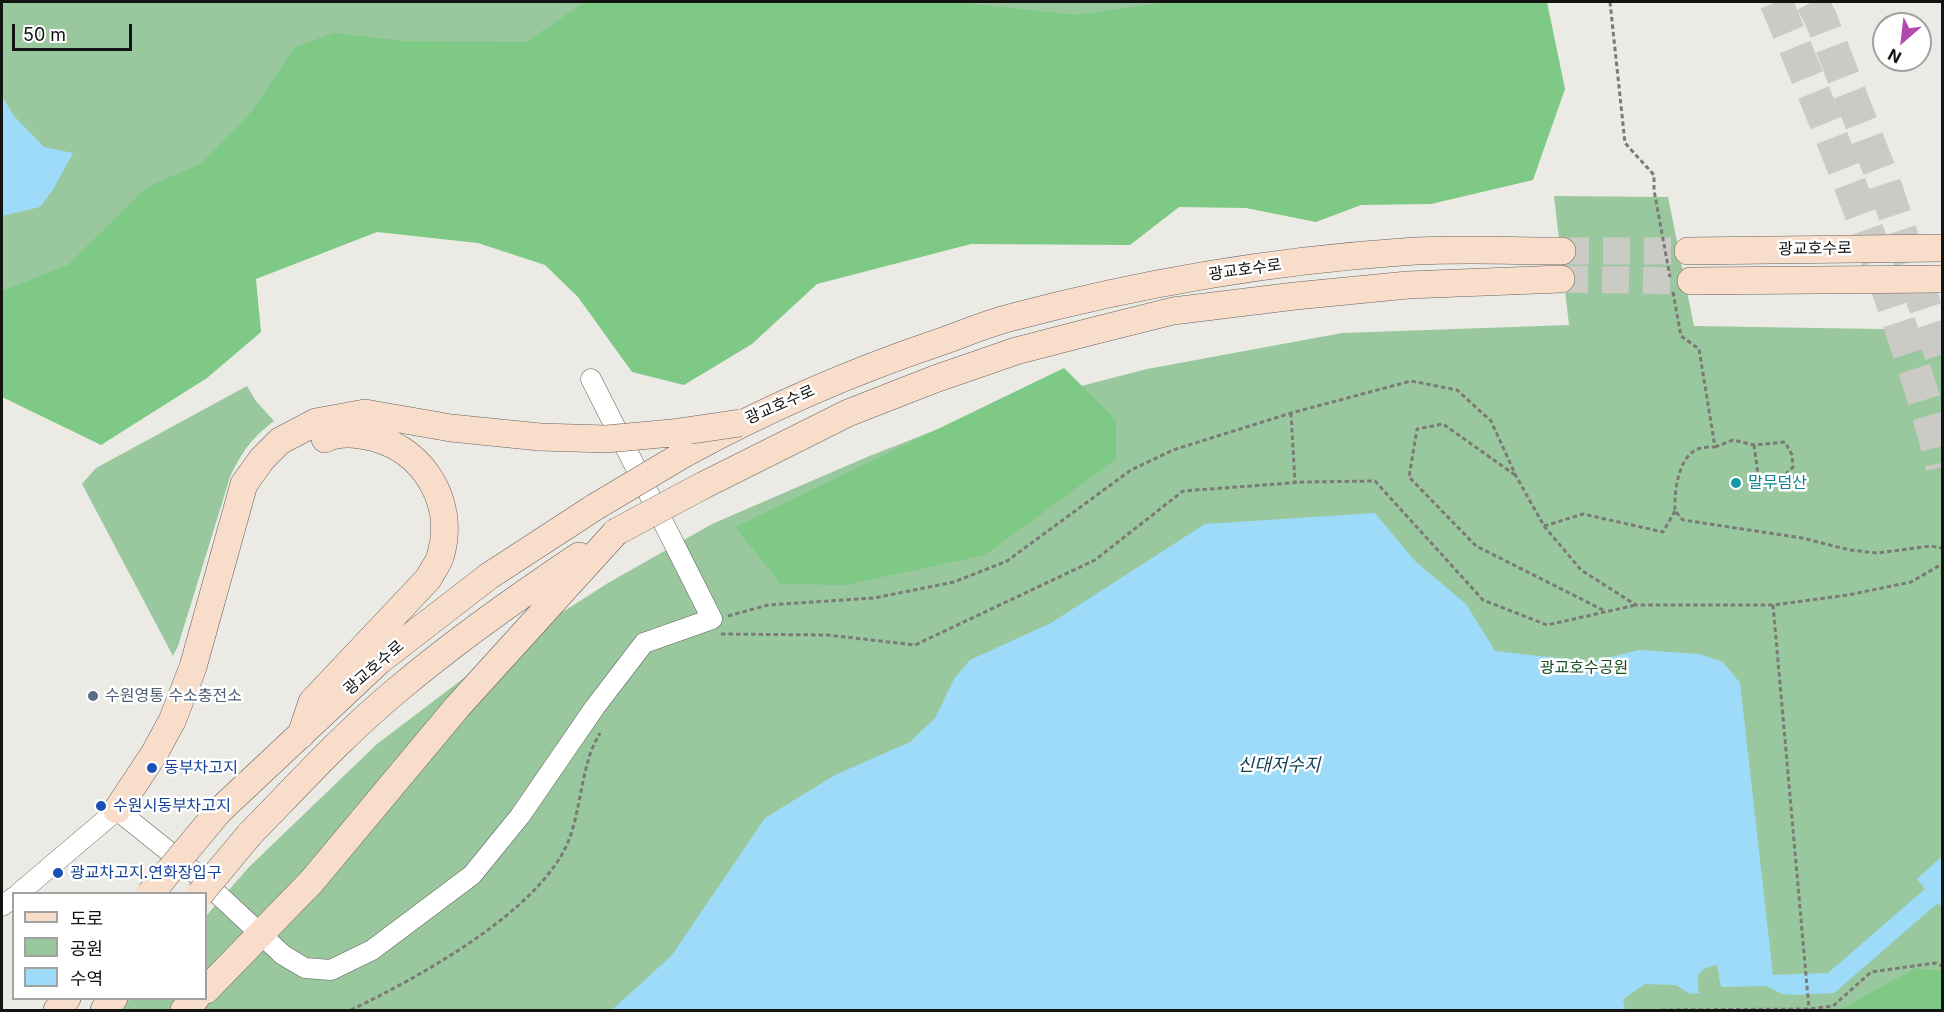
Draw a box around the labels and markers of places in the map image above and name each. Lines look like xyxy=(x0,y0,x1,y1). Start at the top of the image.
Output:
place label: 말무덤산 xyxy=(1748,473,1807,493)
marker: 말무덤산 xyxy=(1729,476,1743,490)
place label: 수원영통 수소충전소 xyxy=(105,686,242,706)
marker: 수원영통 수소충전소 xyxy=(86,689,100,703)
place label: 동부차고지 xyxy=(164,758,238,778)
marker: 동부차고지 xyxy=(145,761,159,775)
place label: 수원시동부차고지 xyxy=(113,796,231,816)
marker: 수원시동부차고지 xyxy=(94,799,108,813)
place label: 광교차고지.연화장입구 xyxy=(70,863,222,883)
marker: 광교차고지.연화장입구 xyxy=(51,866,65,880)

